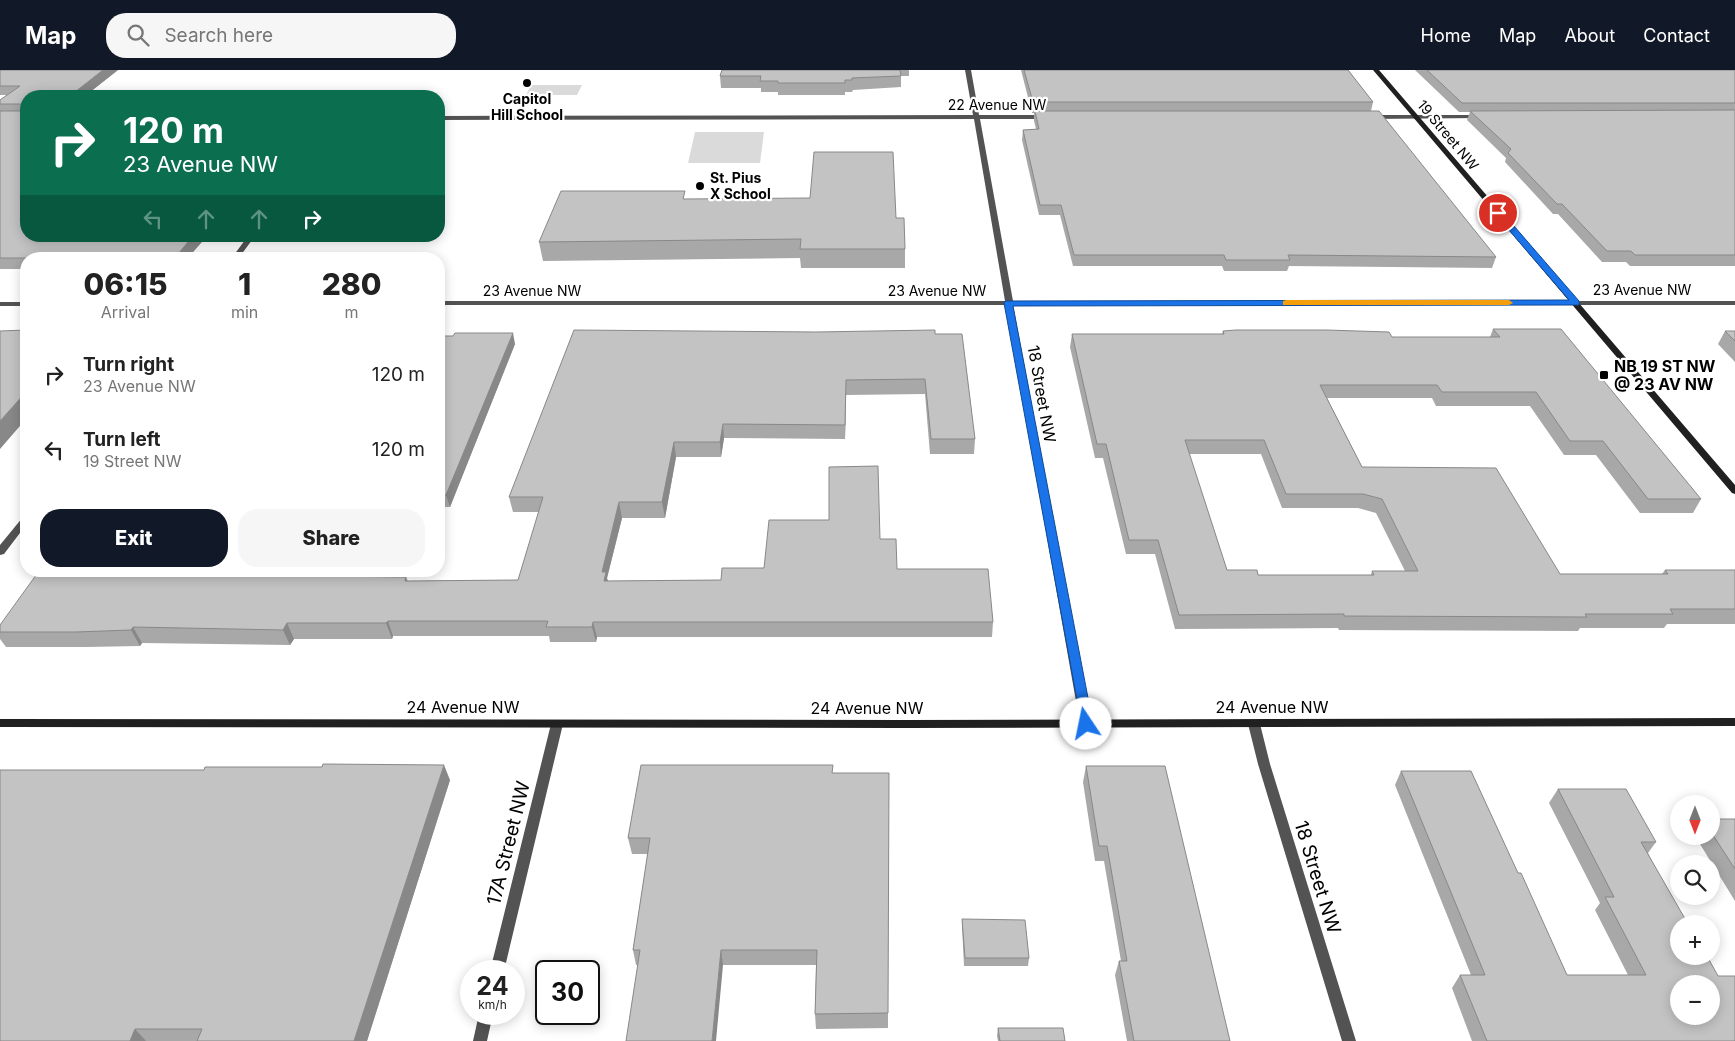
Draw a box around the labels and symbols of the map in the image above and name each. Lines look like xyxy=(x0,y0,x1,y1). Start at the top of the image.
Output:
marker: Capitol Hill School xyxy=(521,77,533,89)
place label: Capitol Hill School xyxy=(491,90,563,123)
street label: 22 Avenue NW xyxy=(948,96,1046,113)
street label: 19 Street NW xyxy=(1414,96,1483,173)
place label: St. Pius X School xyxy=(710,169,771,202)
marker: St. Pius X School xyxy=(694,180,706,192)
pin xyxy=(1477,192,1519,234)
street label: 23 Avenue NW xyxy=(1593,281,1691,298)
street label: 23 Avenue NW xyxy=(483,282,581,299)
street label: 23 Avenue NW xyxy=(888,282,986,299)
street label: 18 Street NW xyxy=(1024,344,1060,444)
place label: NB 19 ST NW @ 23 AV NW xyxy=(1614,356,1716,394)
marker: NB 19 ST NW @ 23 AV NW xyxy=(1598,369,1610,381)
street label: 24 Avenue NW xyxy=(407,697,520,717)
position arrow xyxy=(1059,697,1111,749)
street label: 24 Avenue NW xyxy=(1216,697,1329,717)
street label: 24 Avenue NW xyxy=(811,698,924,718)
street label: 17A Street NW xyxy=(482,779,535,907)
north arrow xyxy=(1670,795,1720,845)
street label: 18 Street NW xyxy=(1289,818,1346,937)
speed limit sign: 30 xyxy=(535,960,600,1025)

